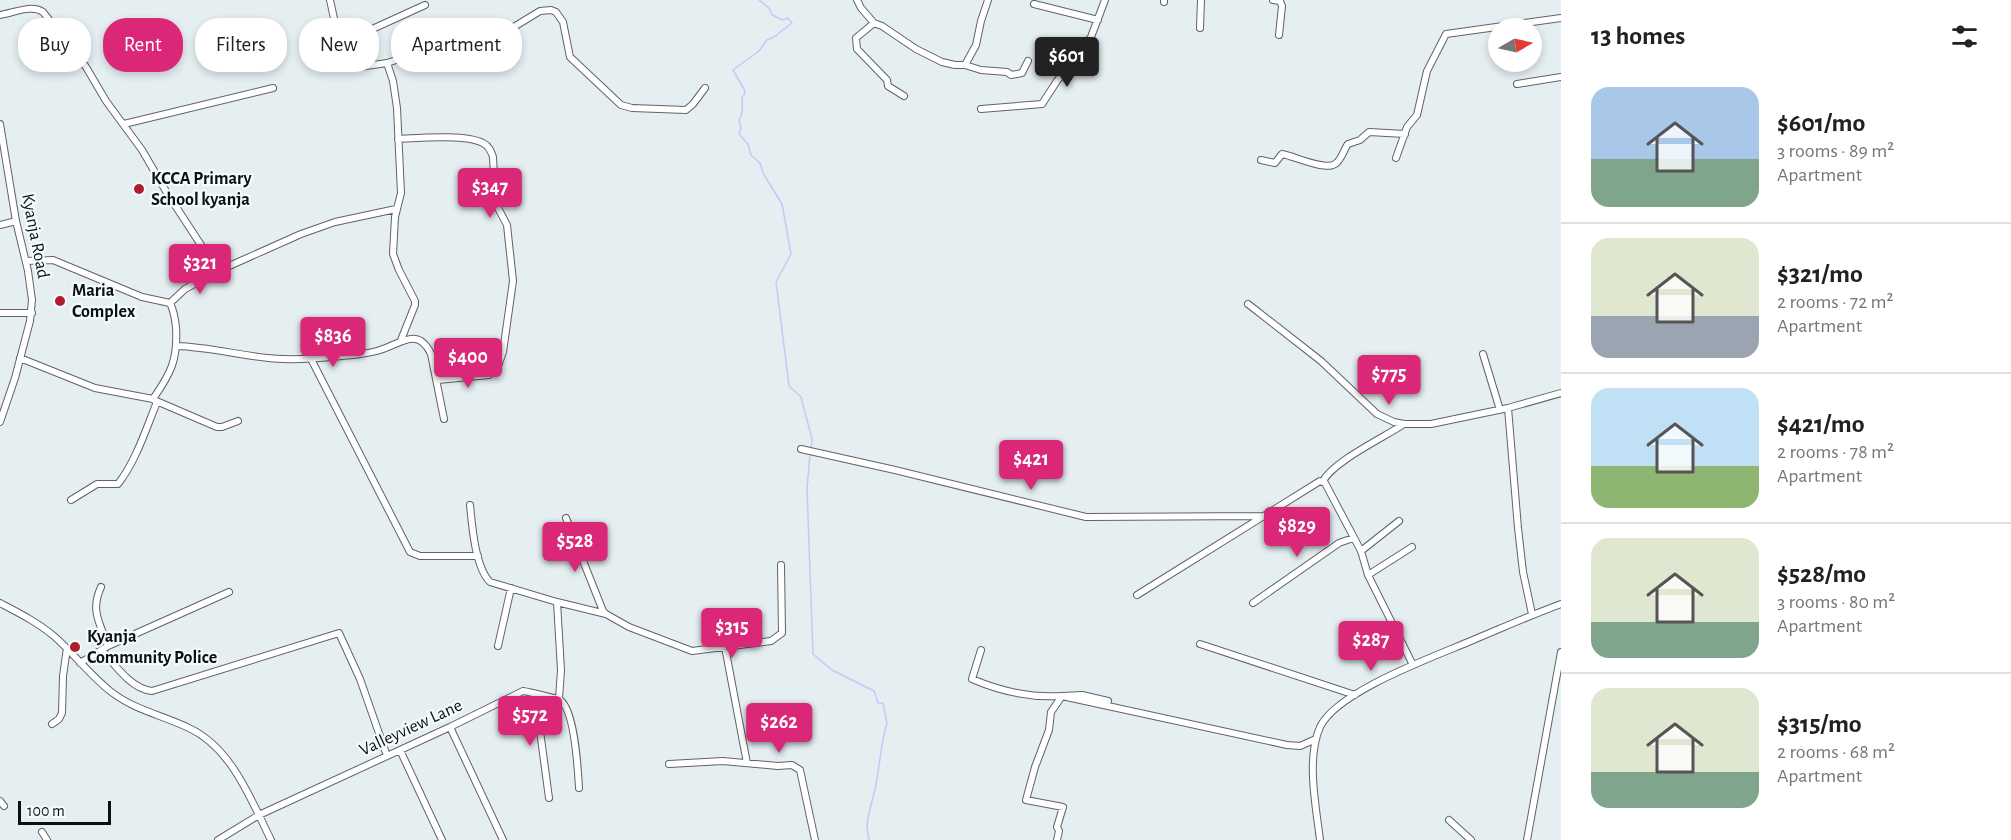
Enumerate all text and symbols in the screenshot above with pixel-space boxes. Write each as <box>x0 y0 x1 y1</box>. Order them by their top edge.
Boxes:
chip: Buy <box>18 18 91 72</box>
chip: Rent <box>103 18 183 72</box>
chip: Filters <box>195 18 287 72</box>
chip: New <box>299 18 379 72</box>
chip: Apartment <box>391 18 522 72</box>
north arrow <box>1488 18 1542 72</box>
map controls <box>1488 18 1542 72</box>
icon: filters <box>1948 20 1981 53</box>
text: 13 homes <box>1591 23 1685 49</box>
pin: $601 <box>1031 37 1103 88</box>
text: $601 <box>1049 46 1085 66</box>
text: $601/mo <box>1777 110 1865 136</box>
icon: home <box>1639 111 1711 183</box>
text: 3 rooms · 89 m² <box>1777 141 1894 161</box>
text: Apartment <box>1777 165 1862 185</box>
pin: $347 <box>454 168 526 219</box>
place label: KCCA Primary School kyanja <box>151 170 252 209</box>
text: $347 <box>472 177 508 197</box>
marker: KCCA Primary School kyanja <box>132 182 146 196</box>
street label: Kyanja Road <box>18 192 52 280</box>
pin: $321 <box>164 244 236 295</box>
text: $321 <box>183 253 217 273</box>
text: $321/mo <box>1777 261 1863 287</box>
icon: home <box>1639 262 1711 334</box>
place label: Maria Complex <box>72 282 136 321</box>
text: 2 rooms · 72 m² <box>1777 292 1894 312</box>
marker: Maria Complex <box>53 294 67 308</box>
text: Apartment <box>1777 316 1862 336</box>
pin: $836 <box>297 317 369 368</box>
text: $836 <box>314 326 352 346</box>
pin: $400 <box>432 338 504 389</box>
text: $400 <box>448 347 488 367</box>
pin: $775 <box>1353 355 1425 406</box>
text: $775 <box>1372 364 1406 384</box>
text: $421/mo <box>1777 411 1865 437</box>
icon: home <box>1639 412 1711 484</box>
pin: $421 <box>995 440 1067 491</box>
text: 2 rooms · 78 m² <box>1777 442 1894 462</box>
text: $421 <box>1013 449 1049 469</box>
text: Apartment <box>1777 466 1862 486</box>
pin: $829 <box>1261 507 1333 558</box>
text: $829 <box>1278 516 1316 536</box>
pin: $528 <box>539 522 611 573</box>
text: $528 <box>557 531 593 551</box>
text: $528/mo <box>1777 561 1866 587</box>
icon: home <box>1639 562 1711 634</box>
text: 3 rooms · 80 m² <box>1777 592 1895 612</box>
pin: $315 <box>696 608 768 659</box>
text: Apartment <box>1777 616 1862 636</box>
text: $315 <box>715 617 749 637</box>
pin: $287 <box>1335 621 1407 672</box>
place label: Kyanja Community Police <box>87 628 217 667</box>
text: $287 <box>1353 630 1389 650</box>
marker: Kyanja Community Police <box>68 640 82 654</box>
street label: Valleyview Lane <box>357 696 465 760</box>
pin: $572 <box>494 696 566 747</box>
pin: $262 <box>743 703 815 754</box>
text: $572 <box>512 705 548 725</box>
text: $315/mo <box>1777 711 1862 737</box>
text: $262 <box>760 712 798 732</box>
icon: home <box>1639 712 1711 784</box>
text: 2 rooms · 68 m² <box>1777 742 1895 762</box>
text: Apartment <box>1777 766 1862 786</box>
scale bar <box>18 798 111 826</box>
text: 100 m <box>27 803 65 819</box>

